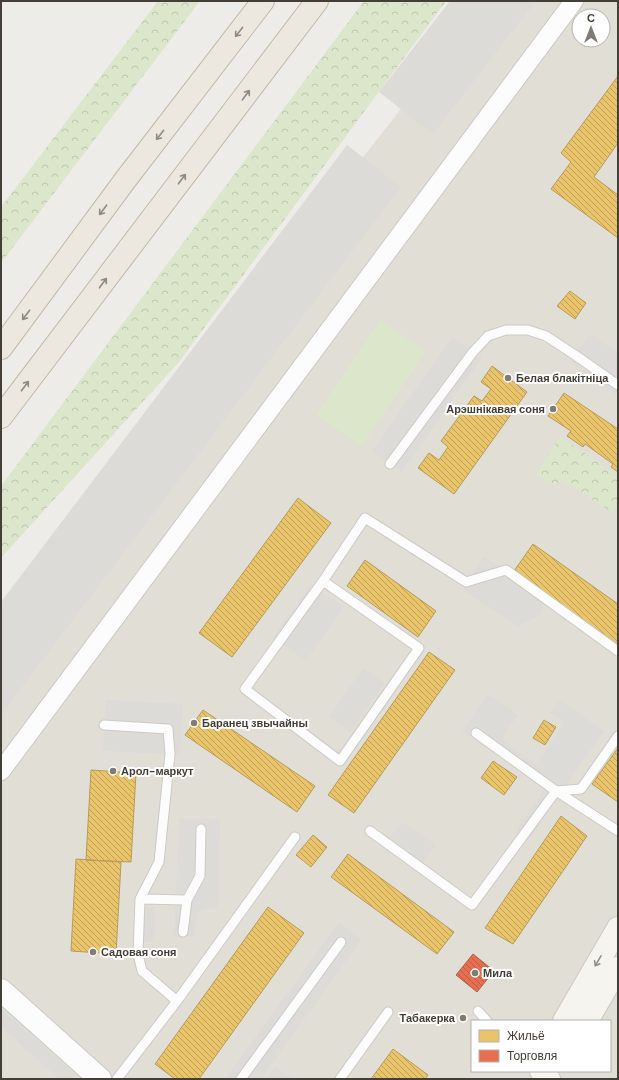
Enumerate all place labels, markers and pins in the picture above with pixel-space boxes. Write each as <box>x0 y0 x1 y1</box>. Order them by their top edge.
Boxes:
place label: Белая блакітніца <box>516 371 609 385</box>
marker: Белая блакітніца <box>503 373 513 383</box>
place label: Арэшнікавая соня <box>446 402 545 416</box>
marker: Арэшнікавая соня <box>548 404 558 414</box>
place label: Баранец звычайны <box>202 716 308 730</box>
marker: Баранец звычайны <box>189 718 199 728</box>
place label: Арол-маркут <box>121 764 194 778</box>
marker: Арол-маркут <box>108 766 118 776</box>
place label: Садовая соня <box>101 945 177 959</box>
marker: Садовая соня <box>88 947 98 957</box>
place label: Мила <box>483 966 513 980</box>
marker: Мила <box>470 968 480 978</box>
place label: Табакерка <box>400 1011 456 1025</box>
marker: Табакерка <box>458 1013 468 1023</box>

